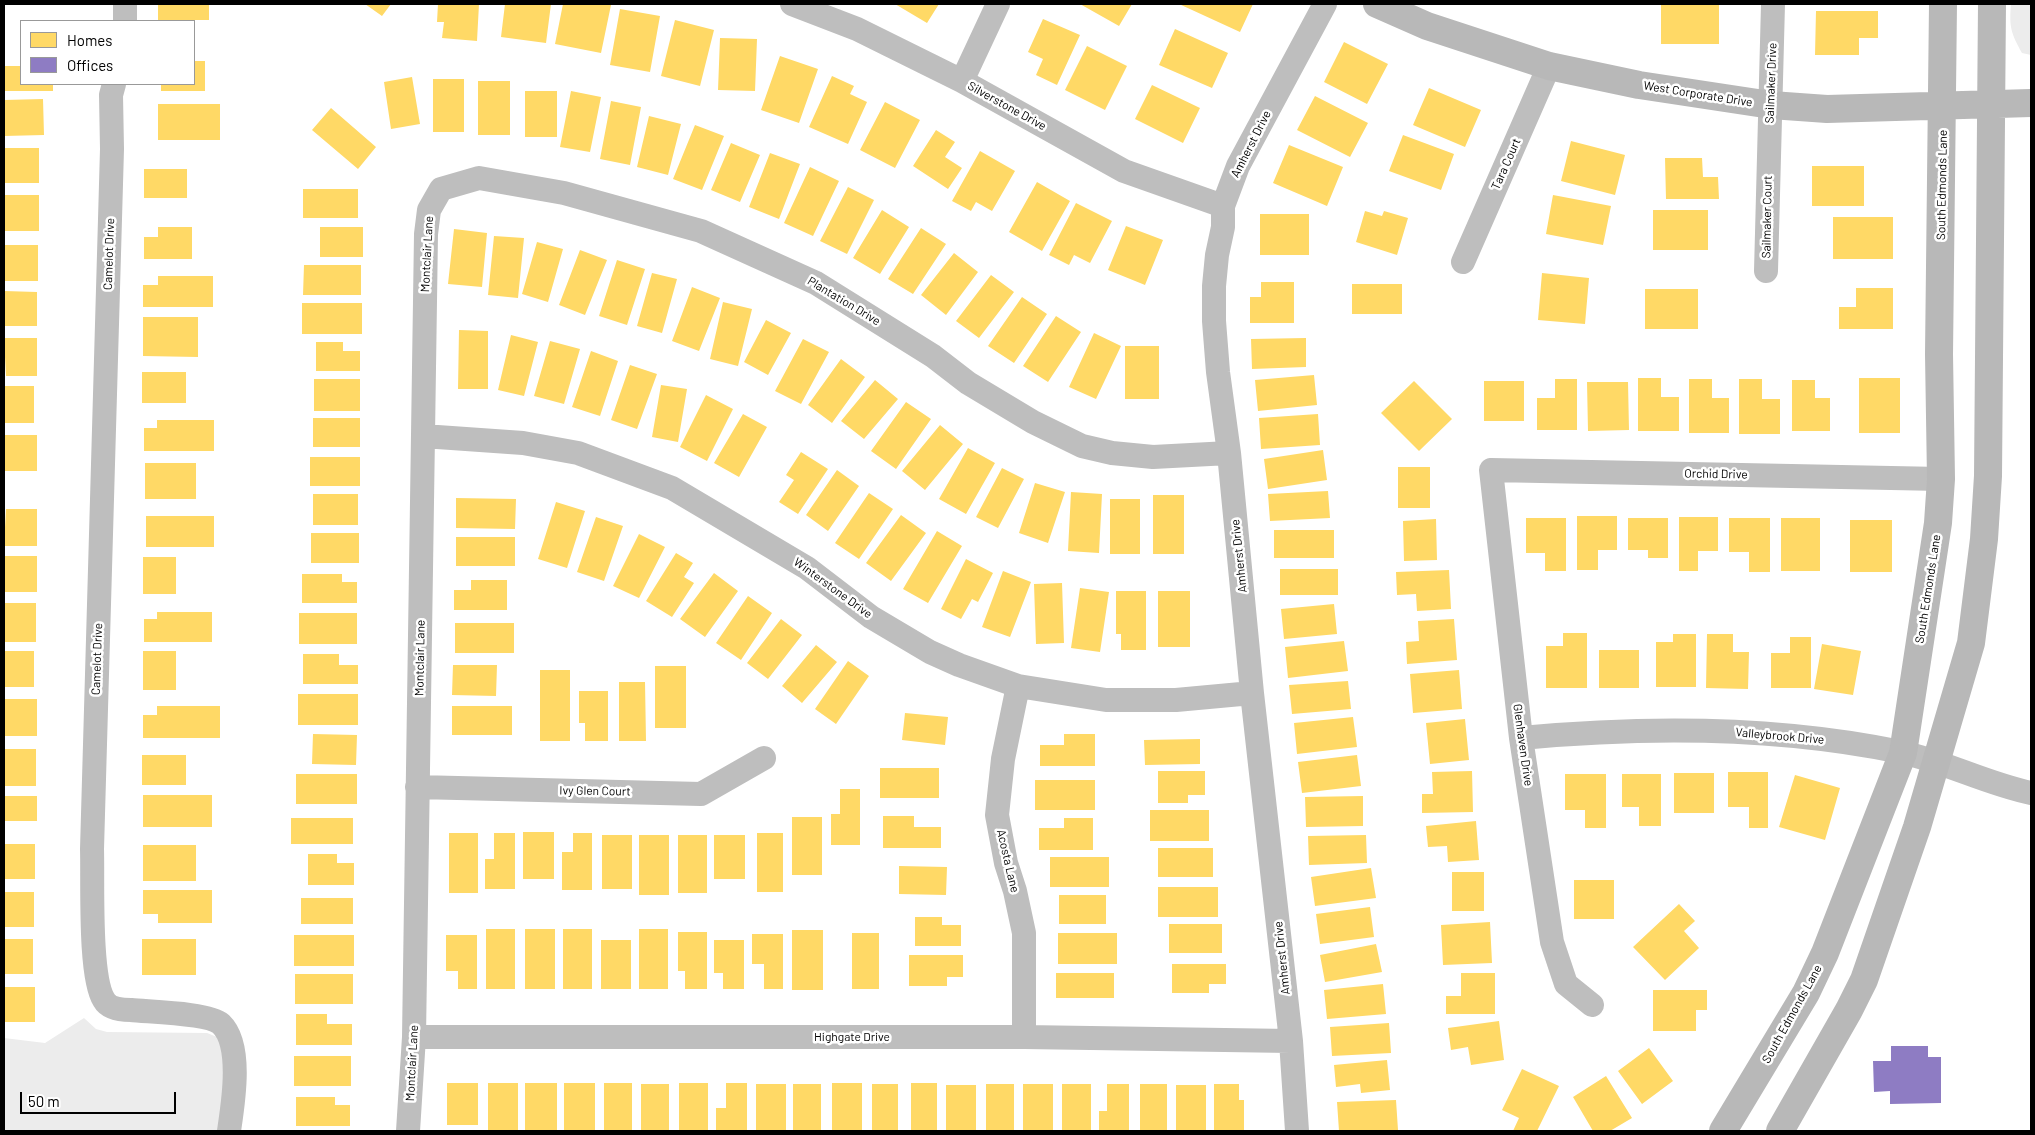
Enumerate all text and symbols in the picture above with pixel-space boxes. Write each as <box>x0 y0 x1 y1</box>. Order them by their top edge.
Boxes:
legend <box>20 20 195 85</box>
text: Homes <box>67 31 112 49</box>
street label: Sailmaker Drive <box>1762 42 1780 124</box>
text: Offices <box>67 56 113 74</box>
street label: West Corporate Drive <box>1642 78 1754 110</box>
street label: Silverstone Drive <box>965 79 1049 133</box>
street label: Amherst Drive <box>1228 108 1274 180</box>
street label: South Edmonds Lane <box>1934 130 1950 240</box>
street label: Tara Court <box>1488 136 1524 192</box>
street label: Sailmaker Court <box>1759 175 1775 259</box>
street label: Montclair Lane <box>418 215 436 293</box>
street label: Camelot Drive <box>101 218 117 290</box>
street label: Plantation Drive <box>805 274 883 328</box>
street label: Orchid Drive <box>1684 466 1748 482</box>
street label: Amherst Drive <box>1228 519 1250 593</box>
street label: South Edmonds Lane <box>1912 533 1944 645</box>
street label: Winterstone Drive <box>791 555 875 621</box>
street label: Montclair Lane <box>412 620 428 696</box>
street label: Camelot Drive <box>89 623 105 695</box>
street label: Glenhaven Drive <box>1510 703 1536 787</box>
street label: Valleybrook Drive <box>1735 725 1825 747</box>
street label: Ivy Glen Court <box>559 783 631 799</box>
street label: Acosta Lane <box>994 828 1022 894</box>
street label: Amherst Drive <box>1271 921 1293 995</box>
street label: South Edmonds Lane <box>1759 962 1825 1066</box>
street label: Montclair Lane <box>403 1024 421 1102</box>
street label: Highgate Drive <box>814 1030 890 1044</box>
scale bar <box>22 1082 179 1114</box>
text: 50 m <box>28 1092 60 1110</box>

